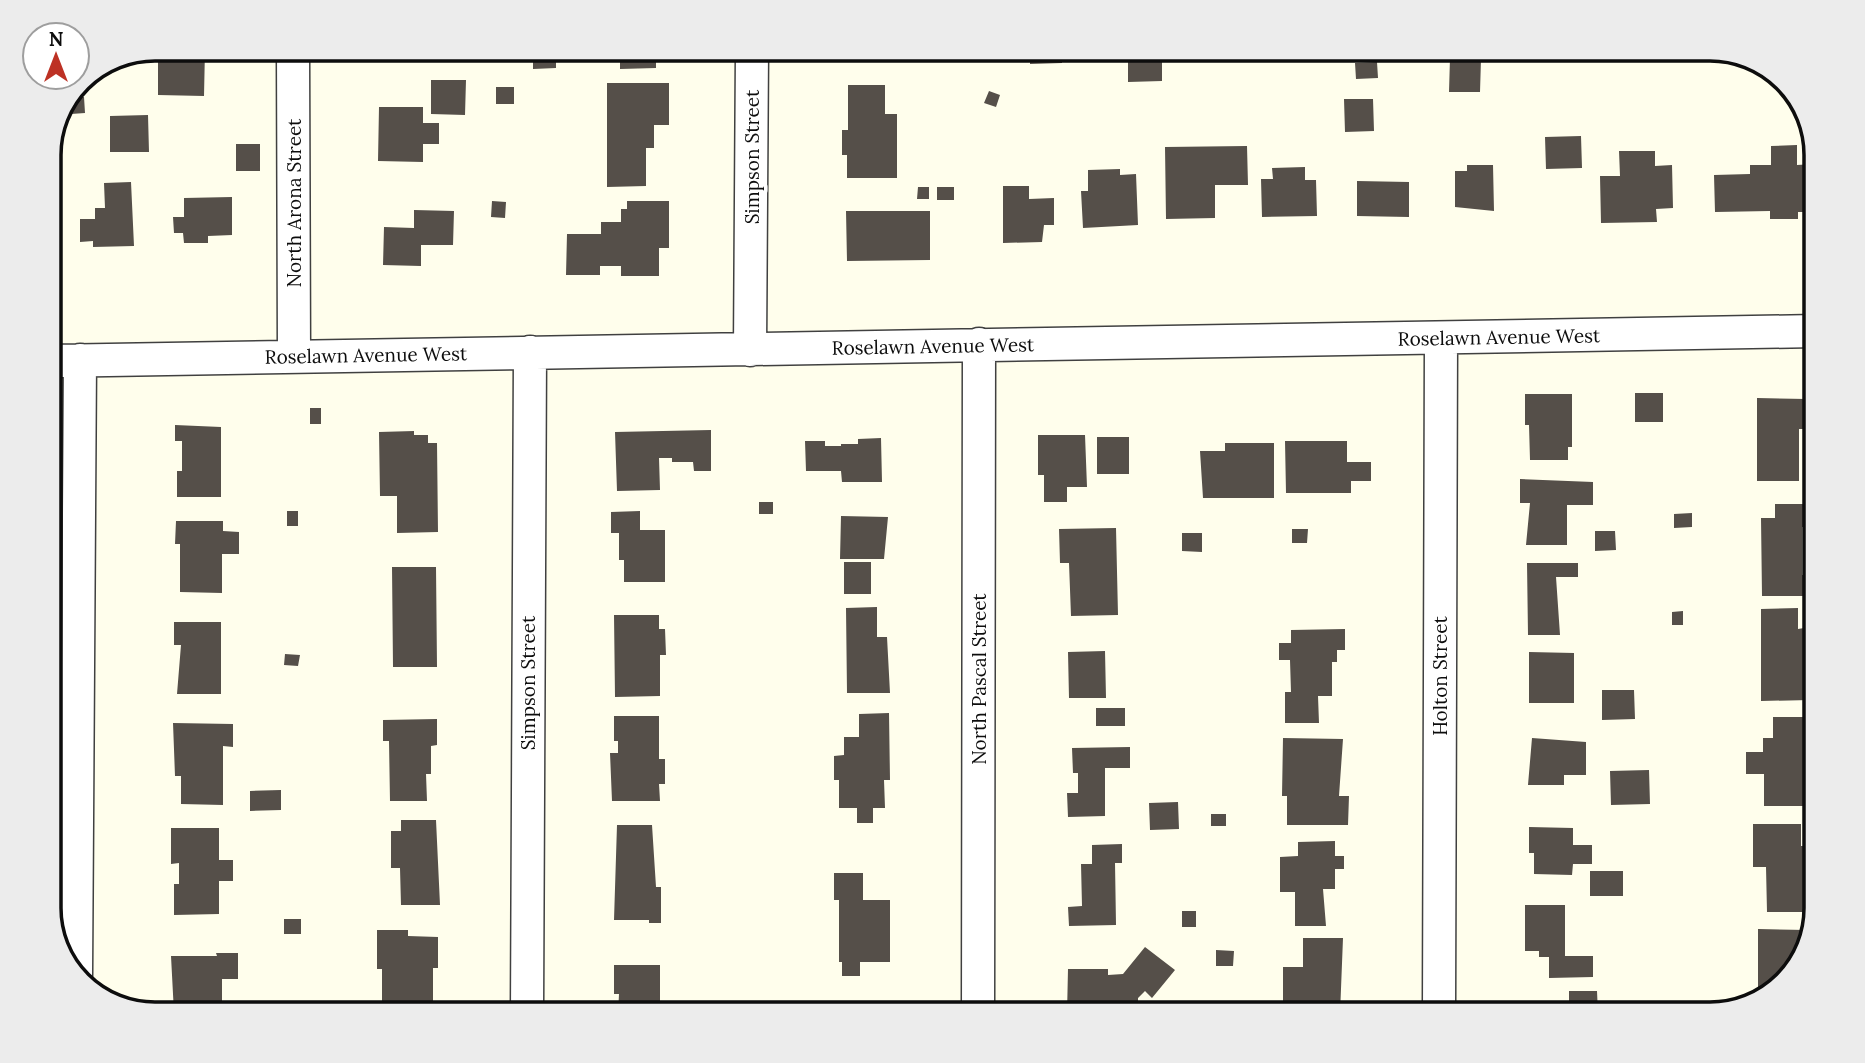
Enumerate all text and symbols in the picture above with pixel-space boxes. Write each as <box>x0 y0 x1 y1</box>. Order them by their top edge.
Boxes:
north arrow <box>21 21 91 91</box>
text: N <box>49 27 64 51</box>
street label: Simpson Street <box>740 89 764 224</box>
street label: North Arona Street <box>282 118 306 287</box>
street label: Roselawn Avenue West <box>1398 323 1601 351</box>
street label: Roselawn Avenue West <box>832 332 1035 360</box>
street label: Roselawn Avenue West <box>265 341 468 369</box>
street label: North Pascal Street <box>967 593 991 765</box>
street label: Simpson Street <box>516 615 540 750</box>
street label: Holton Street <box>1428 616 1452 736</box>

